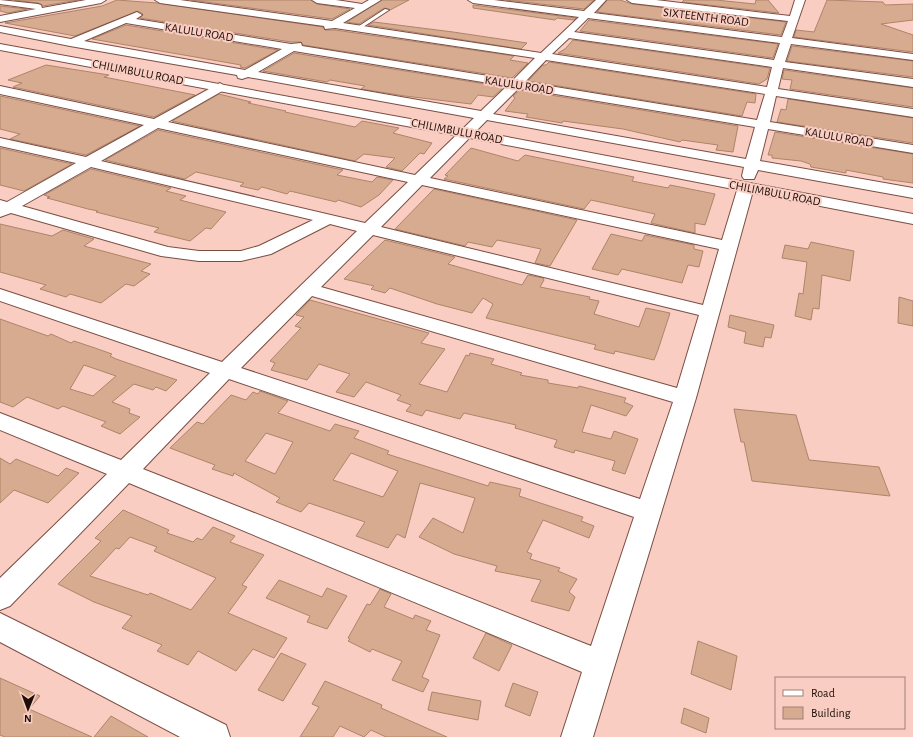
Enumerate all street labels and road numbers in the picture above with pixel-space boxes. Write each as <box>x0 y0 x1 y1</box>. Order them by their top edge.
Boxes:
street label: SIXTEENTH ROAD <box>663 6 750 28</box>
street label: KALULU ROAD <box>164 21 234 43</box>
street label: CHILIMBULU ROAD <box>91 57 185 87</box>
street label: KALULU ROAD <box>484 74 554 96</box>
street label: CHILIMBULU ROAD <box>410 116 504 146</box>
street label: KALULU ROAD <box>804 125 874 149</box>
street label: CHILIMBULU ROAD <box>728 178 822 208</box>

